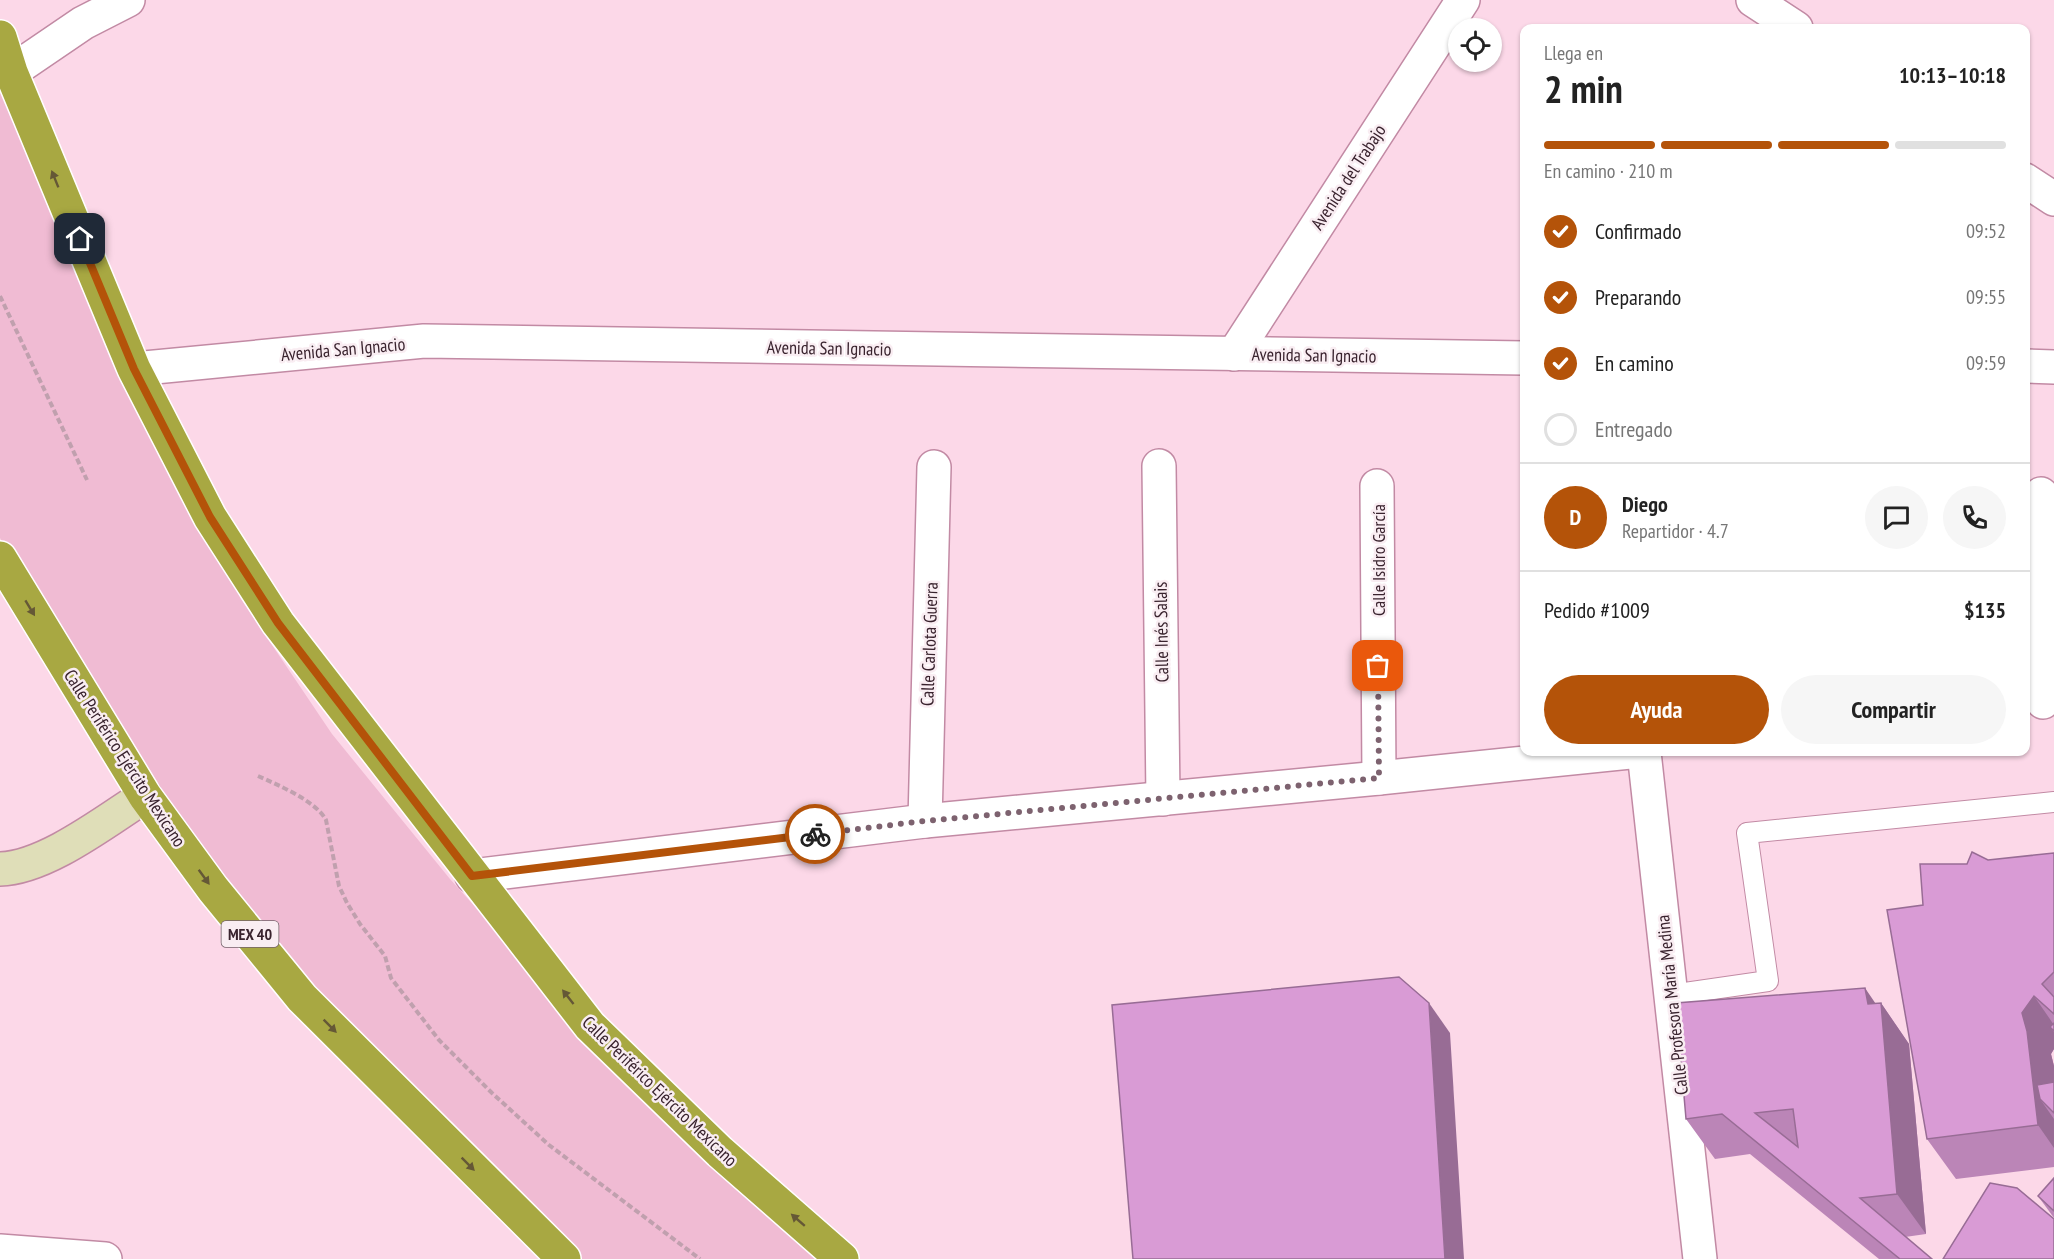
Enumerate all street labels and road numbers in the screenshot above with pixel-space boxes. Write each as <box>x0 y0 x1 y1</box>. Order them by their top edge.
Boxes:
street label: Avenida del Trabajo <box>1305 120 1391 234</box>
street label: Avenida San Ignacio <box>280 332 406 366</box>
street label: Avenida San Ignacio <box>766 335 892 361</box>
street label: Avenida San Ignacio <box>1251 342 1377 368</box>
street label: Calle Isidro García <box>1367 504 1390 616</box>
street label: Calle Carlota Guerra <box>915 582 943 706</box>
street label: Calle Inés Salais <box>1149 582 1173 682</box>
street label: Calle Periférico Ejército Mexicano <box>59 665 191 851</box>
street label: Calle Profesora María Medina <box>1651 914 1693 1096</box>
road number: MEX 40 <box>222 921 278 947</box>
street label: Calle Periférico Ejército Mexicano <box>578 1011 743 1171</box>

